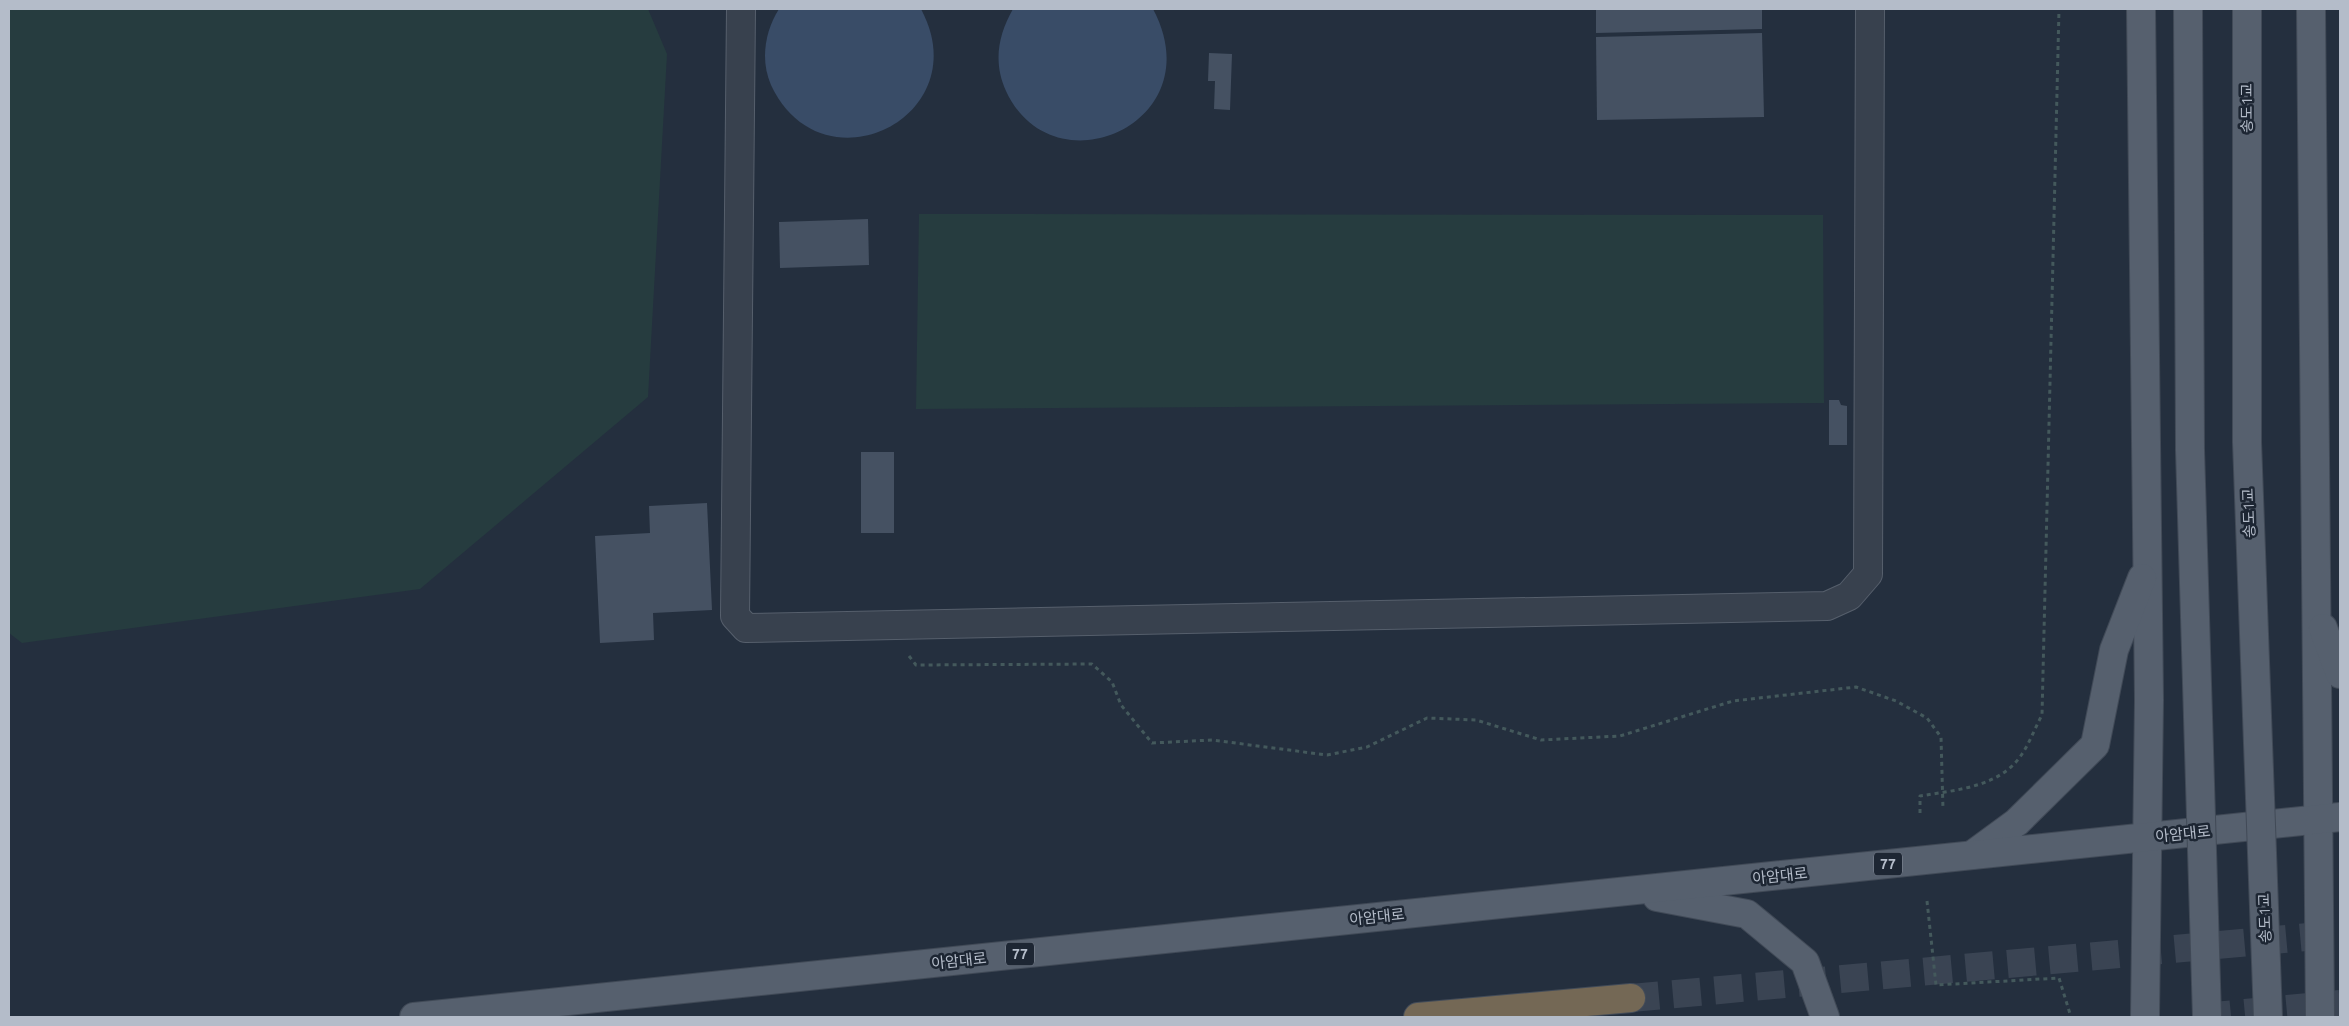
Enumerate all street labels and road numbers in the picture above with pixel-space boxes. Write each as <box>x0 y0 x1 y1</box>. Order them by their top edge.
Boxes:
street label: 송도1교 <box>2238 83 2255 133</box>
street label: 송도1교 <box>2239 488 2258 538</box>
street label: 아암대로 <box>2155 822 2211 845</box>
road number: 77 <box>1874 852 1902 876</box>
street label: 아암대로 <box>1752 864 1808 887</box>
street label: 송도1교 <box>2255 893 2274 943</box>
street label: 아암대로 <box>1349 905 1405 928</box>
road number: 77 <box>1006 942 1034 966</box>
street label: 아암대로 <box>931 949 987 972</box>

